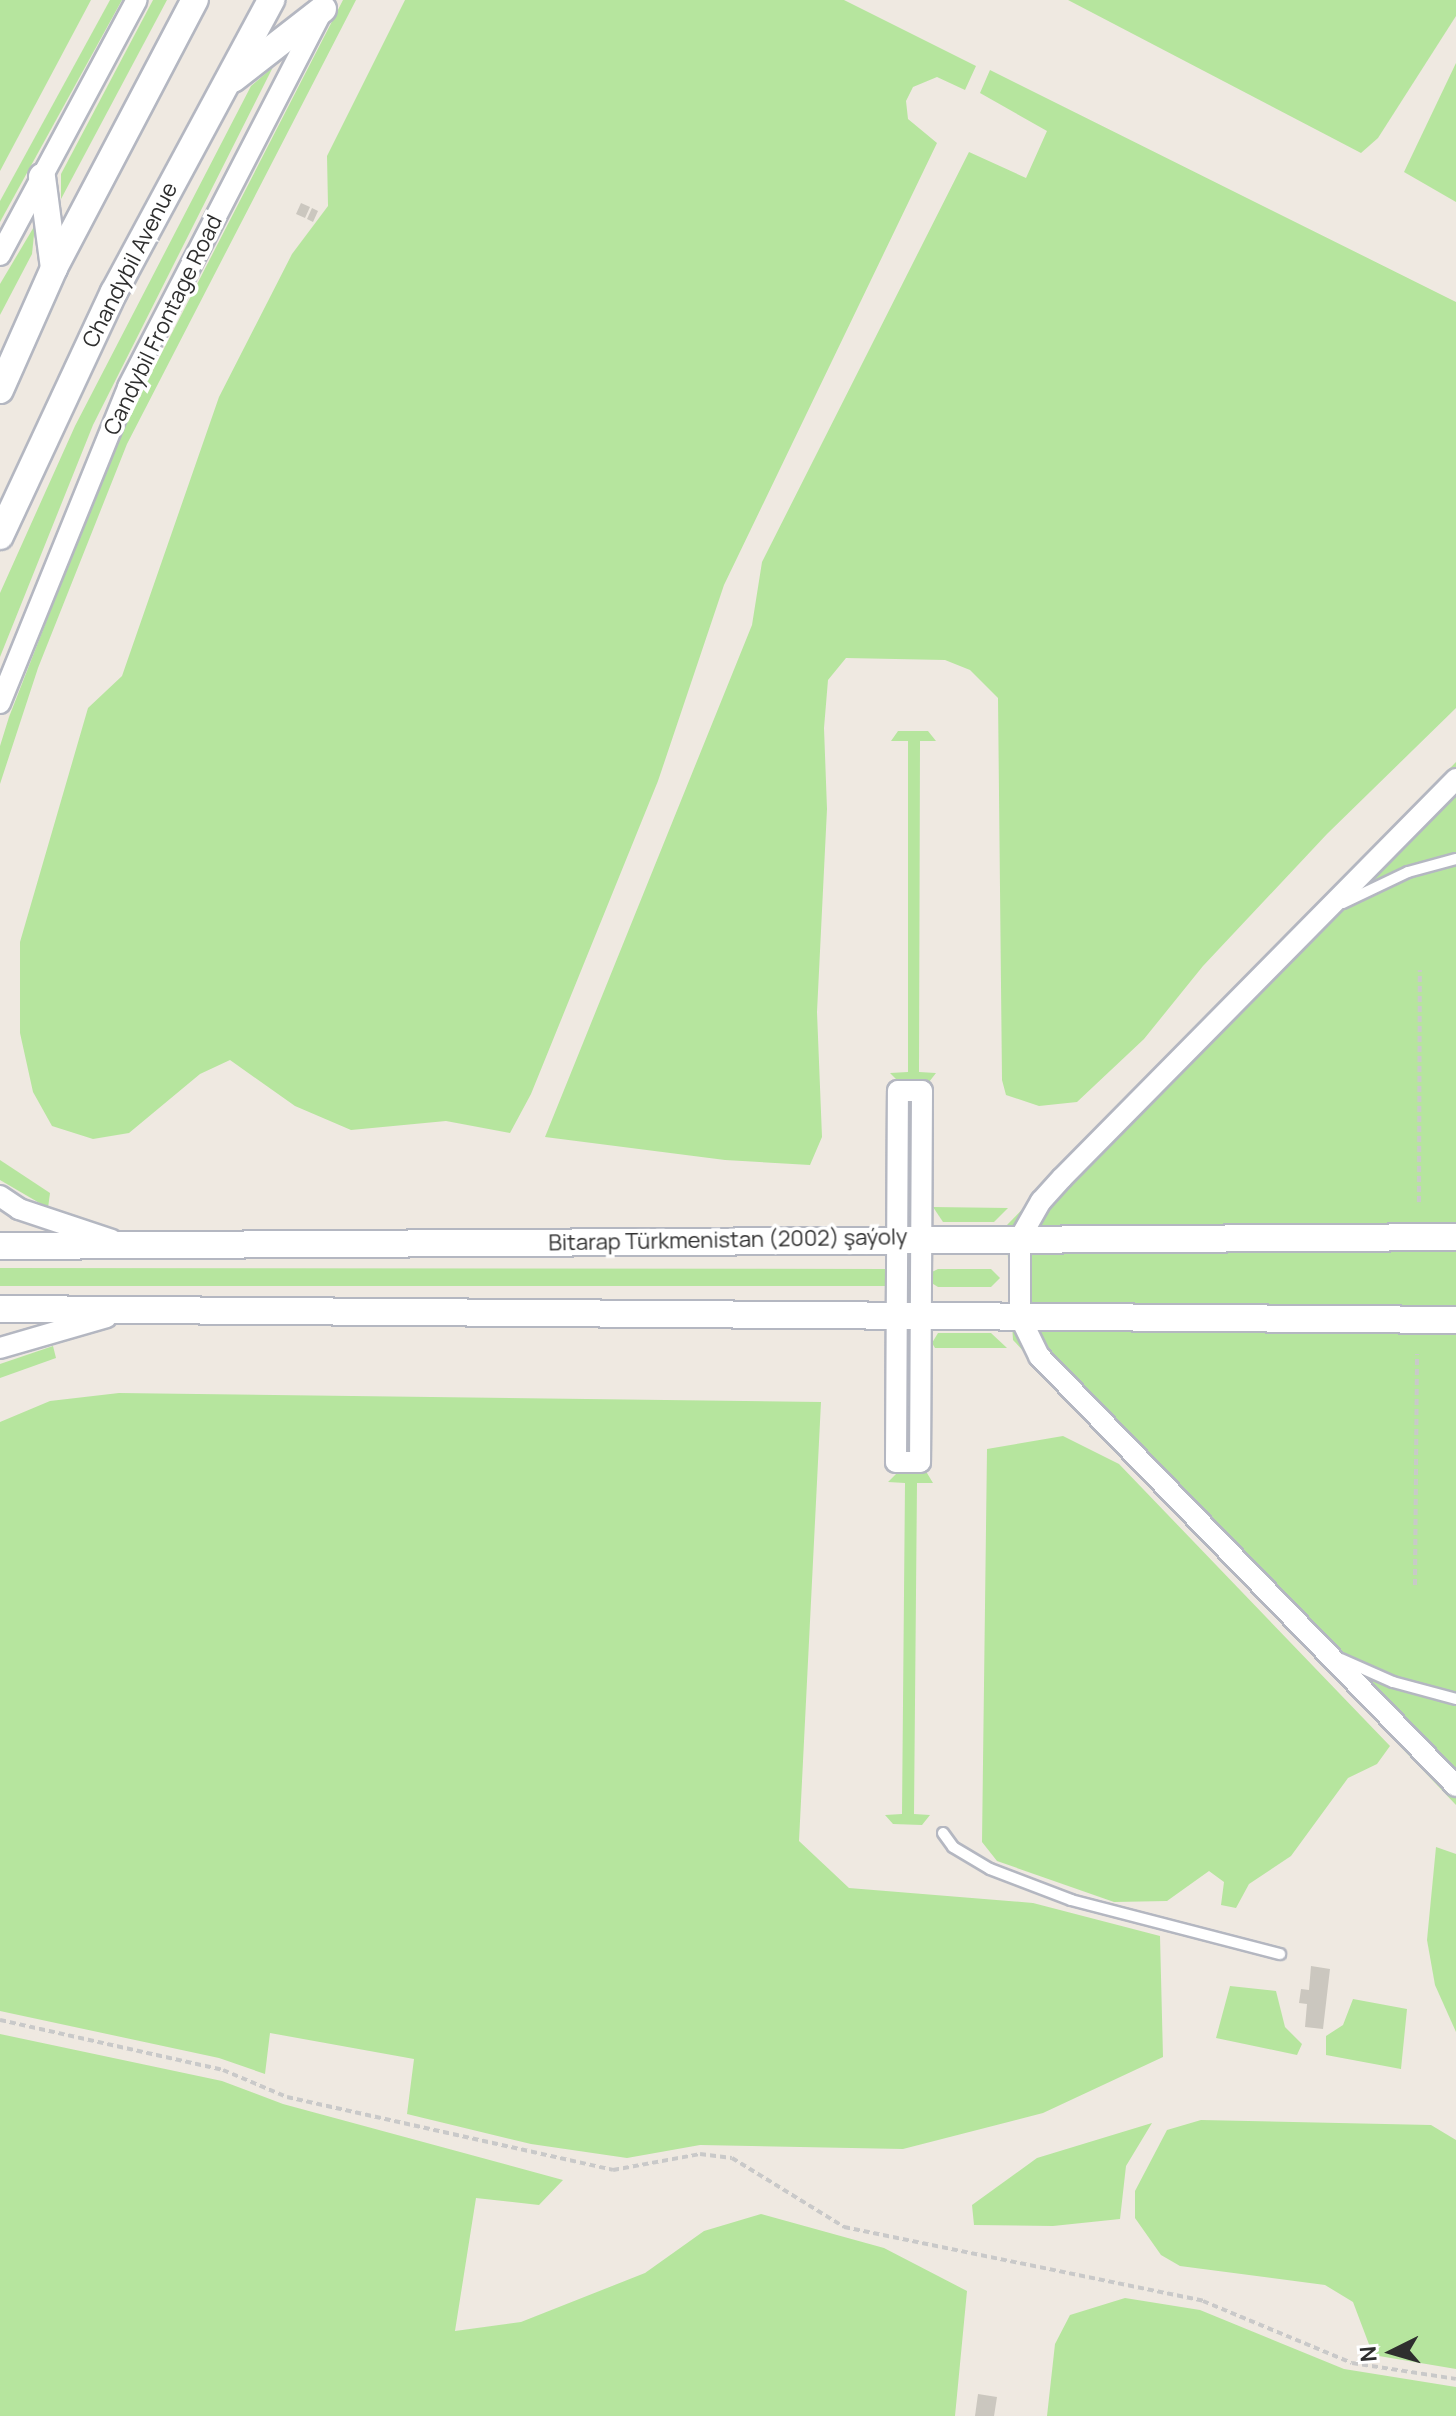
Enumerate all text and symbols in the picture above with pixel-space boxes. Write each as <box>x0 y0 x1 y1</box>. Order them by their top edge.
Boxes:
street label: Chandybil Avenue <box>77 178 183 352</box>
street label: Candybil Frontage Road <box>98 211 228 439</box>
street label: Bitarap Türkmenistan (2002) şaýoly <box>548 1224 908 1256</box>
north arrow <box>1352 2312 1432 2392</box>
text: N <box>1352 2345 1384 2363</box>

